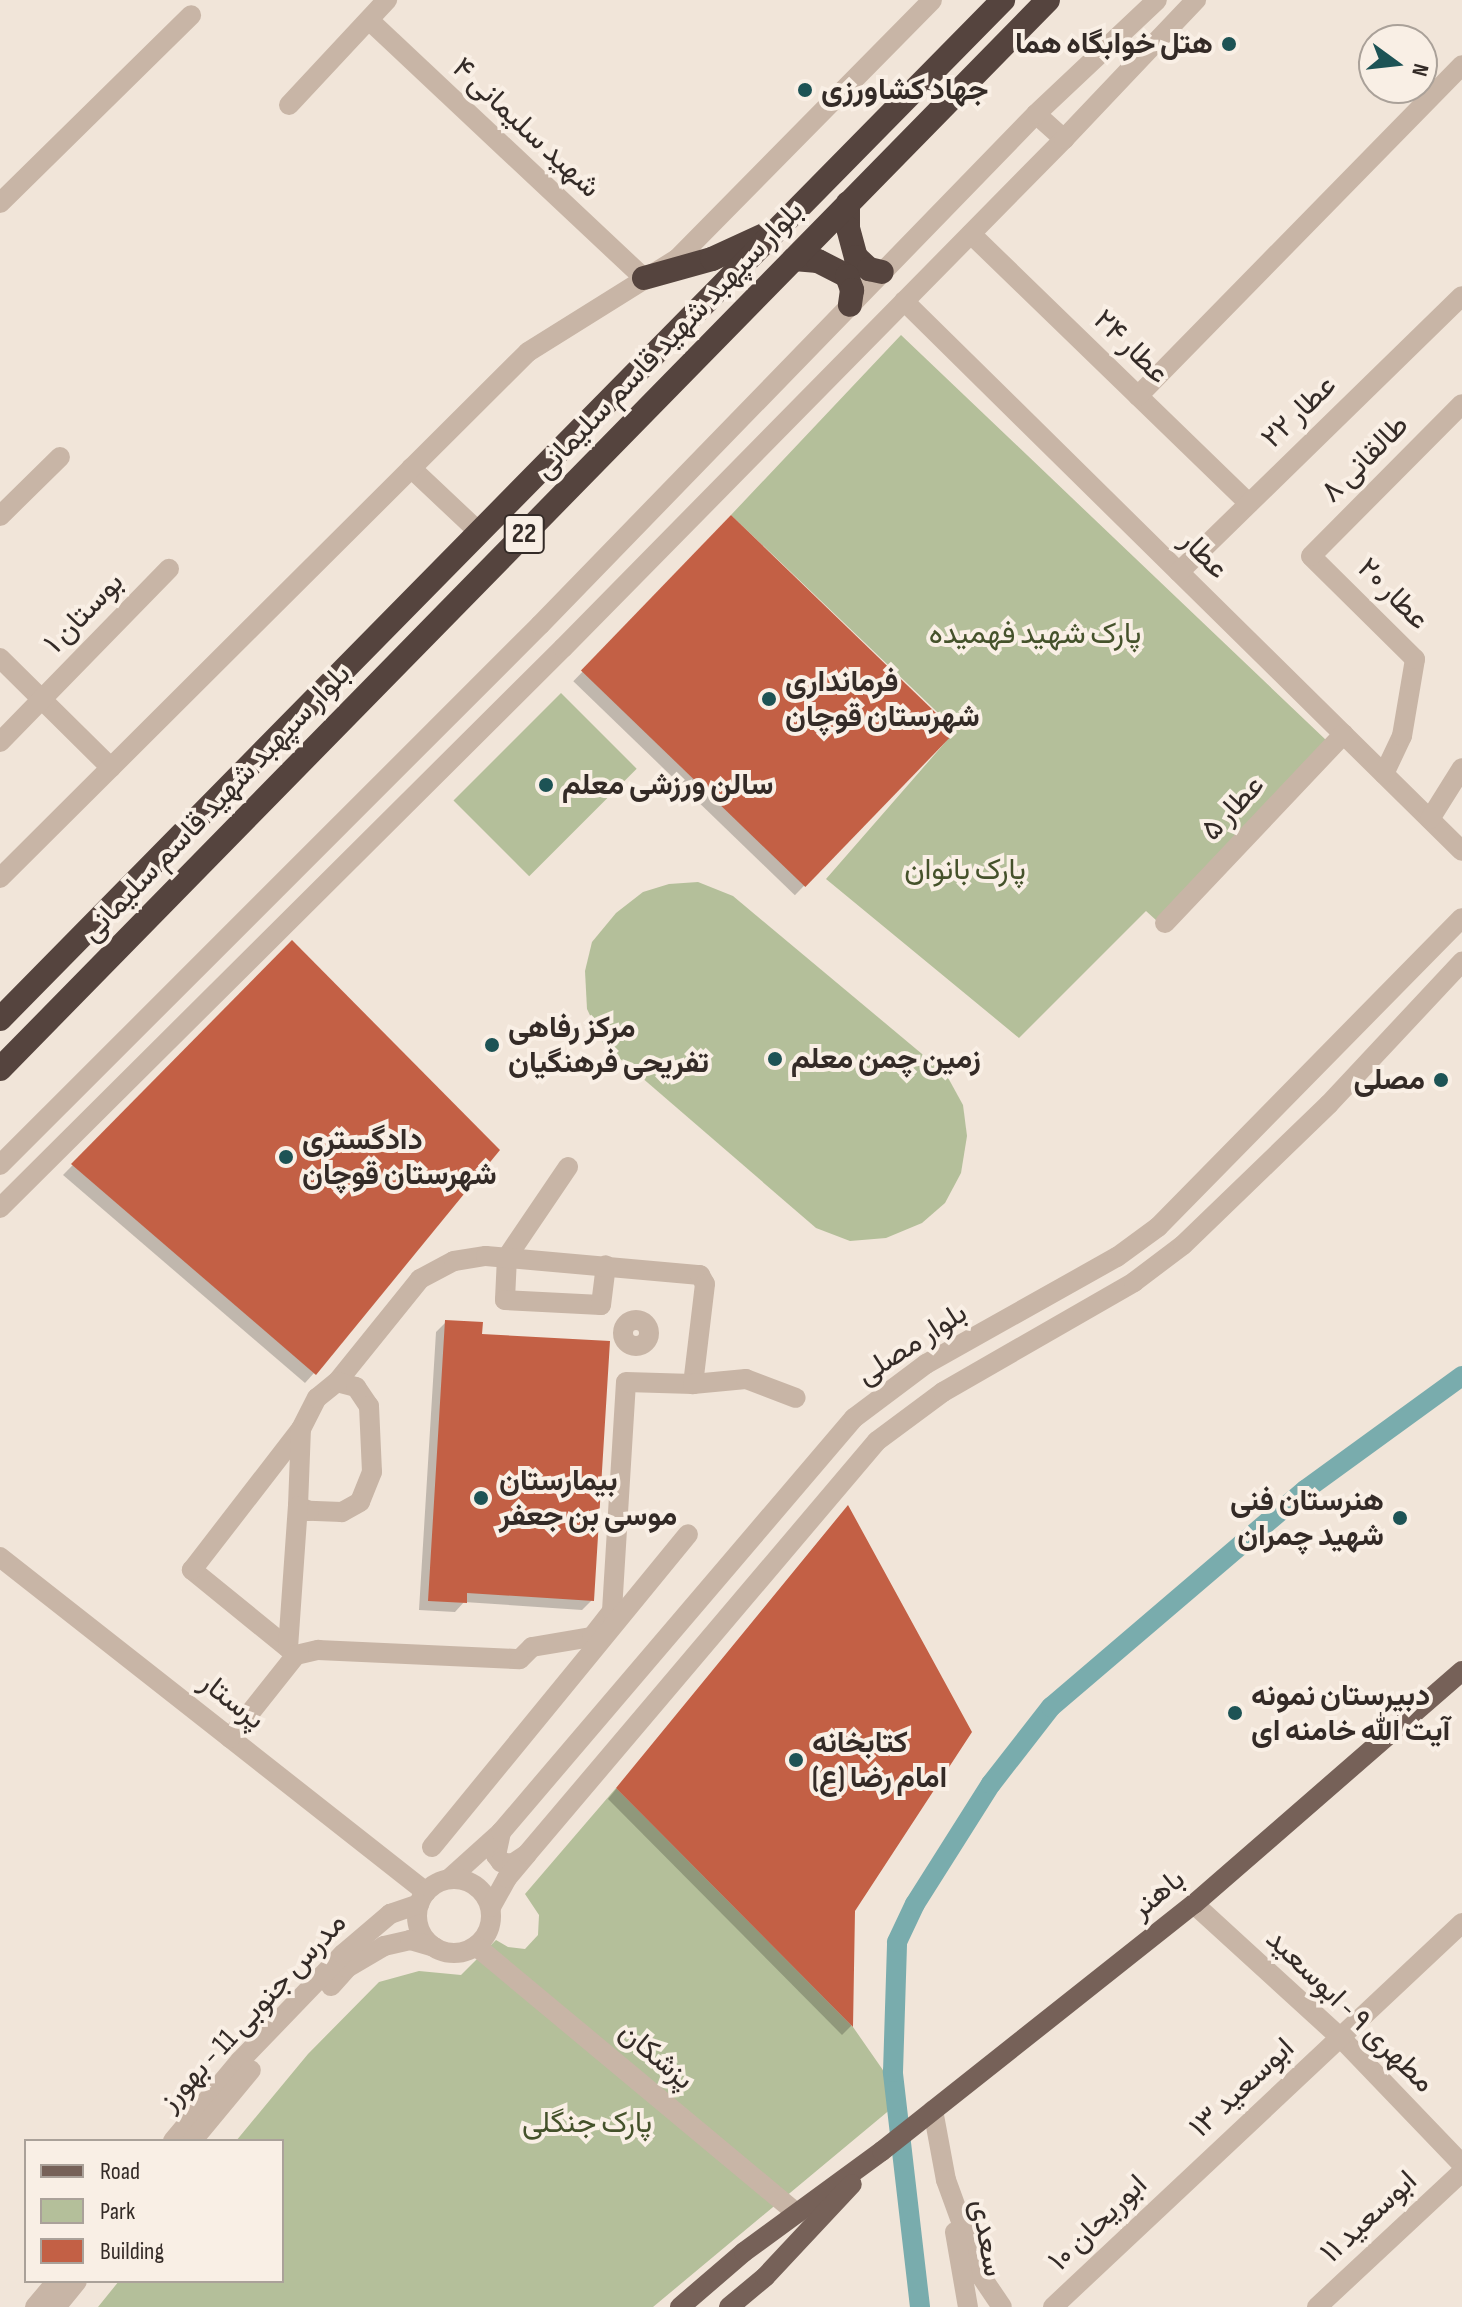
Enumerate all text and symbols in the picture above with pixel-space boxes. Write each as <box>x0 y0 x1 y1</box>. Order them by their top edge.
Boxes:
north arrow <box>1358 24 1438 104</box>
place label: هتل خوابگاه هما <box>1015 26 1213 62</box>
marker: هتل خوابگاه هما <box>1220 35 1238 53</box>
street label: شهید سلیمانی ۴ <box>445 50 607 206</box>
text: N <box>1405 61 1434 79</box>
place label: جهاد کشاورزی <box>821 72 988 108</box>
marker: جهاد کشاورزی <box>796 81 814 99</box>
street label: بلوار سپهبد شهید قاسم سلیمانی <box>527 194 811 486</box>
street label: عطار ۲۴ <box>1086 302 1176 392</box>
street label: عطار ۲۲ <box>1254 368 1344 456</box>
street label: طالقانی ۸ <box>1314 408 1416 510</box>
road number: 22 <box>502 510 546 558</box>
street label: عطار <box>1172 523 1236 587</box>
street label: عطار ۲۰ <box>1349 550 1437 638</box>
street label: بوستان ۱ <box>37 565 131 661</box>
park label: پارک شهید فهمیده <box>929 616 1141 652</box>
street label: بلوار سپهبد شهید قاسم سلیمانی <box>74 657 358 949</box>
place label: فرمانداری شهرستان قوچان <box>785 664 980 734</box>
marker: فرمانداری شهرستان قوچان <box>760 690 778 708</box>
place label: سالن ورزشی معلم <box>562 767 773 803</box>
street label: عطار ۵ <box>1194 768 1272 848</box>
marker: سالن ورزشی معلم <box>537 776 555 794</box>
park label: پارک بانوان <box>904 852 1026 888</box>
place label: مرکز رفاهی تفریحی فرهنگیان <box>508 1010 709 1080</box>
marker: مرکز رفاهی تفریحی فرهنگیان <box>483 1036 501 1054</box>
place label: زمین چمن معلم <box>791 1041 981 1077</box>
marker: زمین چمن معلم <box>766 1050 784 1068</box>
place label: مصلی <box>1354 1062 1425 1098</box>
marker: مصلی <box>1432 1071 1450 1089</box>
place label: دادگستری شهرستان قوچان <box>302 1122 497 1192</box>
marker: دادگستری شهرستان قوچان <box>277 1148 295 1166</box>
street label: بلوار مصلی <box>850 1295 974 1393</box>
place label: بیمارستان موسی بن جعفر <box>499 1463 677 1534</box>
place label: هنرستان فنی شهید چمران <box>1230 1483 1384 1554</box>
marker: بیمارستان موسی بن جعفر <box>470 1487 492 1509</box>
marker: هنرستان فنی شهید چمران <box>1391 1509 1409 1527</box>
street label: پرستار <box>192 1664 272 1738</box>
place label: دبیرستان نمونه آیت الله خامنه ای <box>1251 1678 1450 1748</box>
marker: دبیرستان نمونه آیت الله خامنه ای <box>1226 1704 1244 1722</box>
place label: کتابخانه امام رضا (ع) <box>812 1725 947 1796</box>
marker: کتابخانه امام رضا (ع) <box>787 1751 805 1769</box>
street label: باهنر <box>1124 1861 1192 1927</box>
street label: مدرس جنوبی 11 - بهورز <box>152 1905 354 2119</box>
street label: مطهری ۹ - ابوسعید <box>1258 1921 1442 2101</box>
street label: پزشکان <box>611 2014 701 2098</box>
street label: ابوسعید ۱۳ <box>1182 2031 1302 2145</box>
park label: پارک جنگلی <box>522 2105 652 2141</box>
legend <box>24 2139 284 2283</box>
text: Road <box>100 2157 140 2186</box>
street label: ابوسعید ۱۱ <box>1313 2163 1425 2271</box>
street label: ابوریحان ۱۰ <box>1041 2167 1155 2279</box>
street label: سعدی <box>963 2196 1011 2280</box>
text: Park <box>100 2197 135 2226</box>
text: Building <box>100 2237 164 2266</box>

